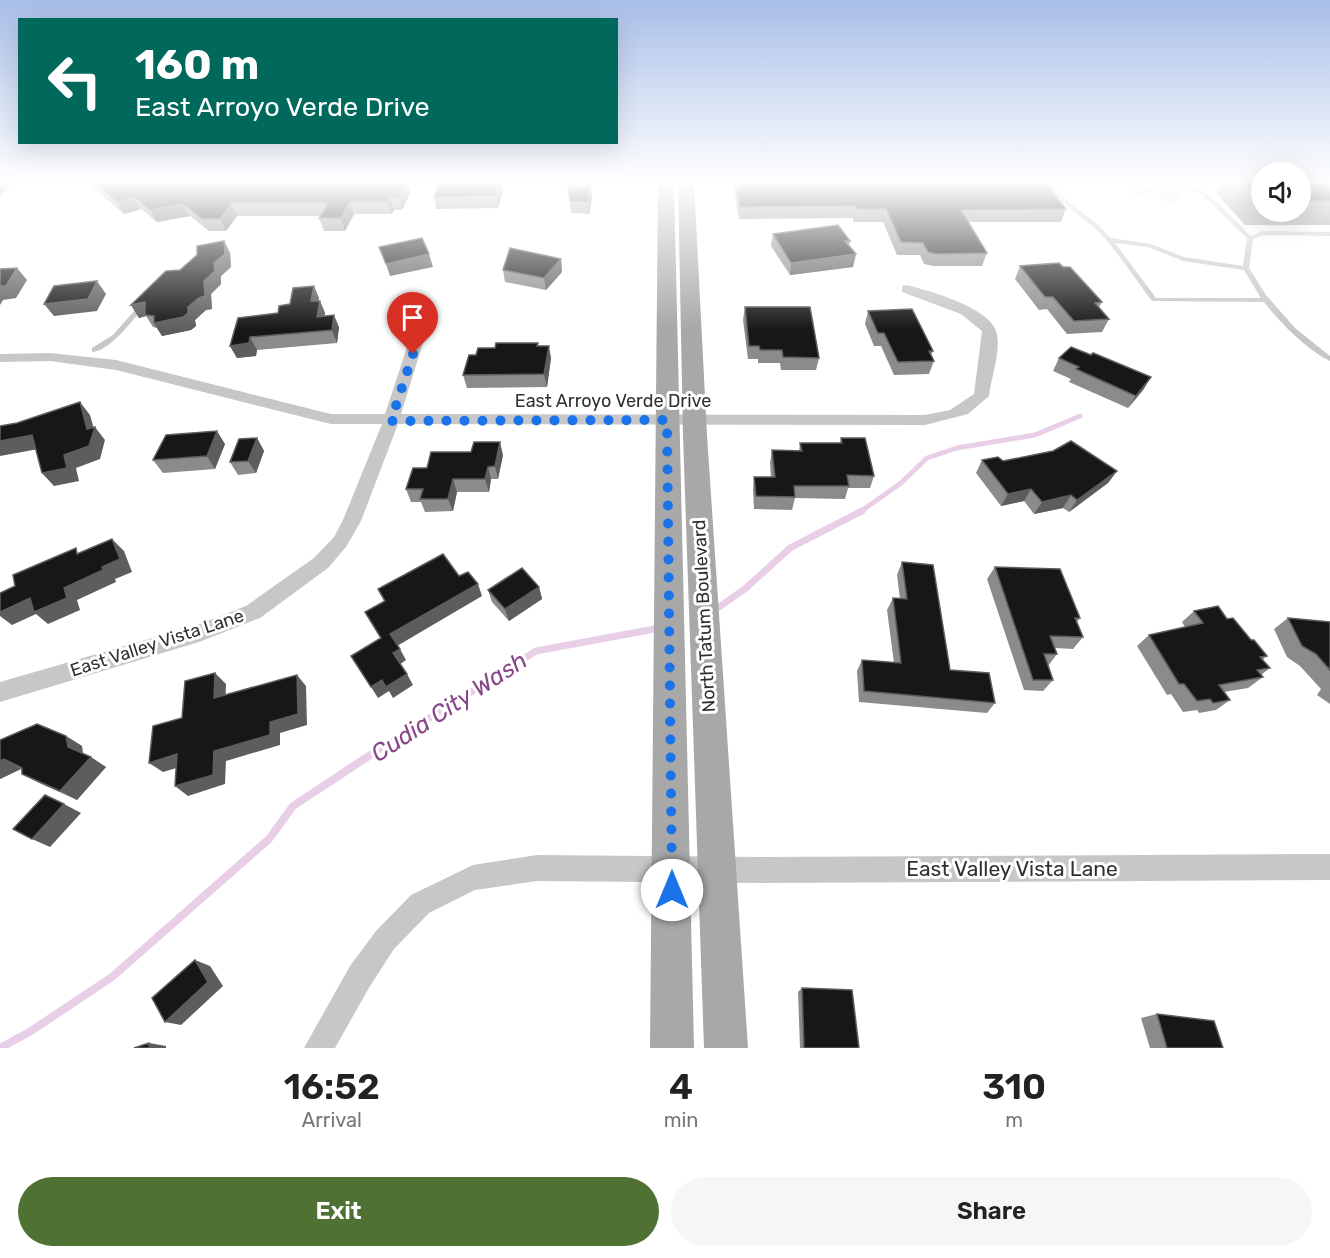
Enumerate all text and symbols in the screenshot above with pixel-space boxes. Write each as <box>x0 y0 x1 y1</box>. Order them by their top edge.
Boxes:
text: 160 m <box>135 40 259 90</box>
icon: left <box>36 42 114 120</box>
text: East Arroyo Verde Drive <box>135 91 430 123</box>
map controls <box>1251 162 1311 222</box>
button: sound <box>1251 162 1311 222</box>
pin <box>387 292 438 354</box>
icon: arrive <box>396 301 429 334</box>
street label: East Arroyo Verde Drive <box>515 390 711 412</box>
street label: North Tatum Boulevard <box>688 519 720 713</box>
street label: East Valley Vista Lane <box>67 605 247 681</box>
water label: Cudia City Wash <box>366 646 532 768</box>
street label: East Valley Vista Lane <box>906 856 1118 881</box>
position arrow <box>640 858 704 922</box>
text: 16:52 <box>284 1065 380 1108</box>
text: 4 <box>669 1065 693 1108</box>
text: 310 <box>982 1065 1046 1108</box>
text: Arrival <box>302 1108 362 1132</box>
text: min <box>664 1108 698 1132</box>
text: m <box>1005 1108 1023 1132</box>
button: Exit <box>18 1177 659 1246</box>
button: Share <box>671 1177 1312 1246</box>

